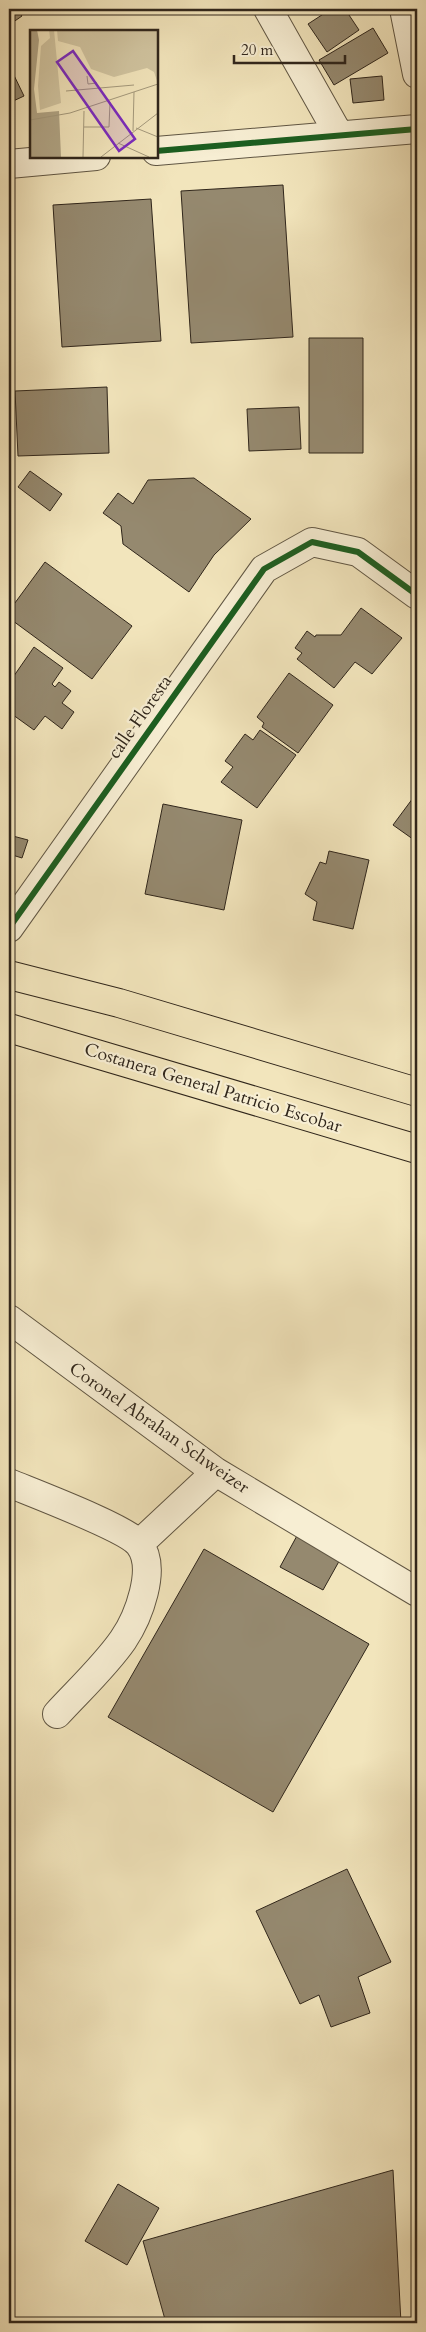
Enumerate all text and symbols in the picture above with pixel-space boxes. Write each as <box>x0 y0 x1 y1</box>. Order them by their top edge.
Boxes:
inset map <box>30 30 158 158</box>
scale bar <box>234 32 345 64</box>
text: 20 m <box>241 40 273 60</box>
street label: calle Floresta <box>102 670 178 764</box>
street label: Costanera General Patricio Escobar <box>81 1037 345 1139</box>
street label: Coronel Abrahan Schweizer <box>64 1356 254 1500</box>

